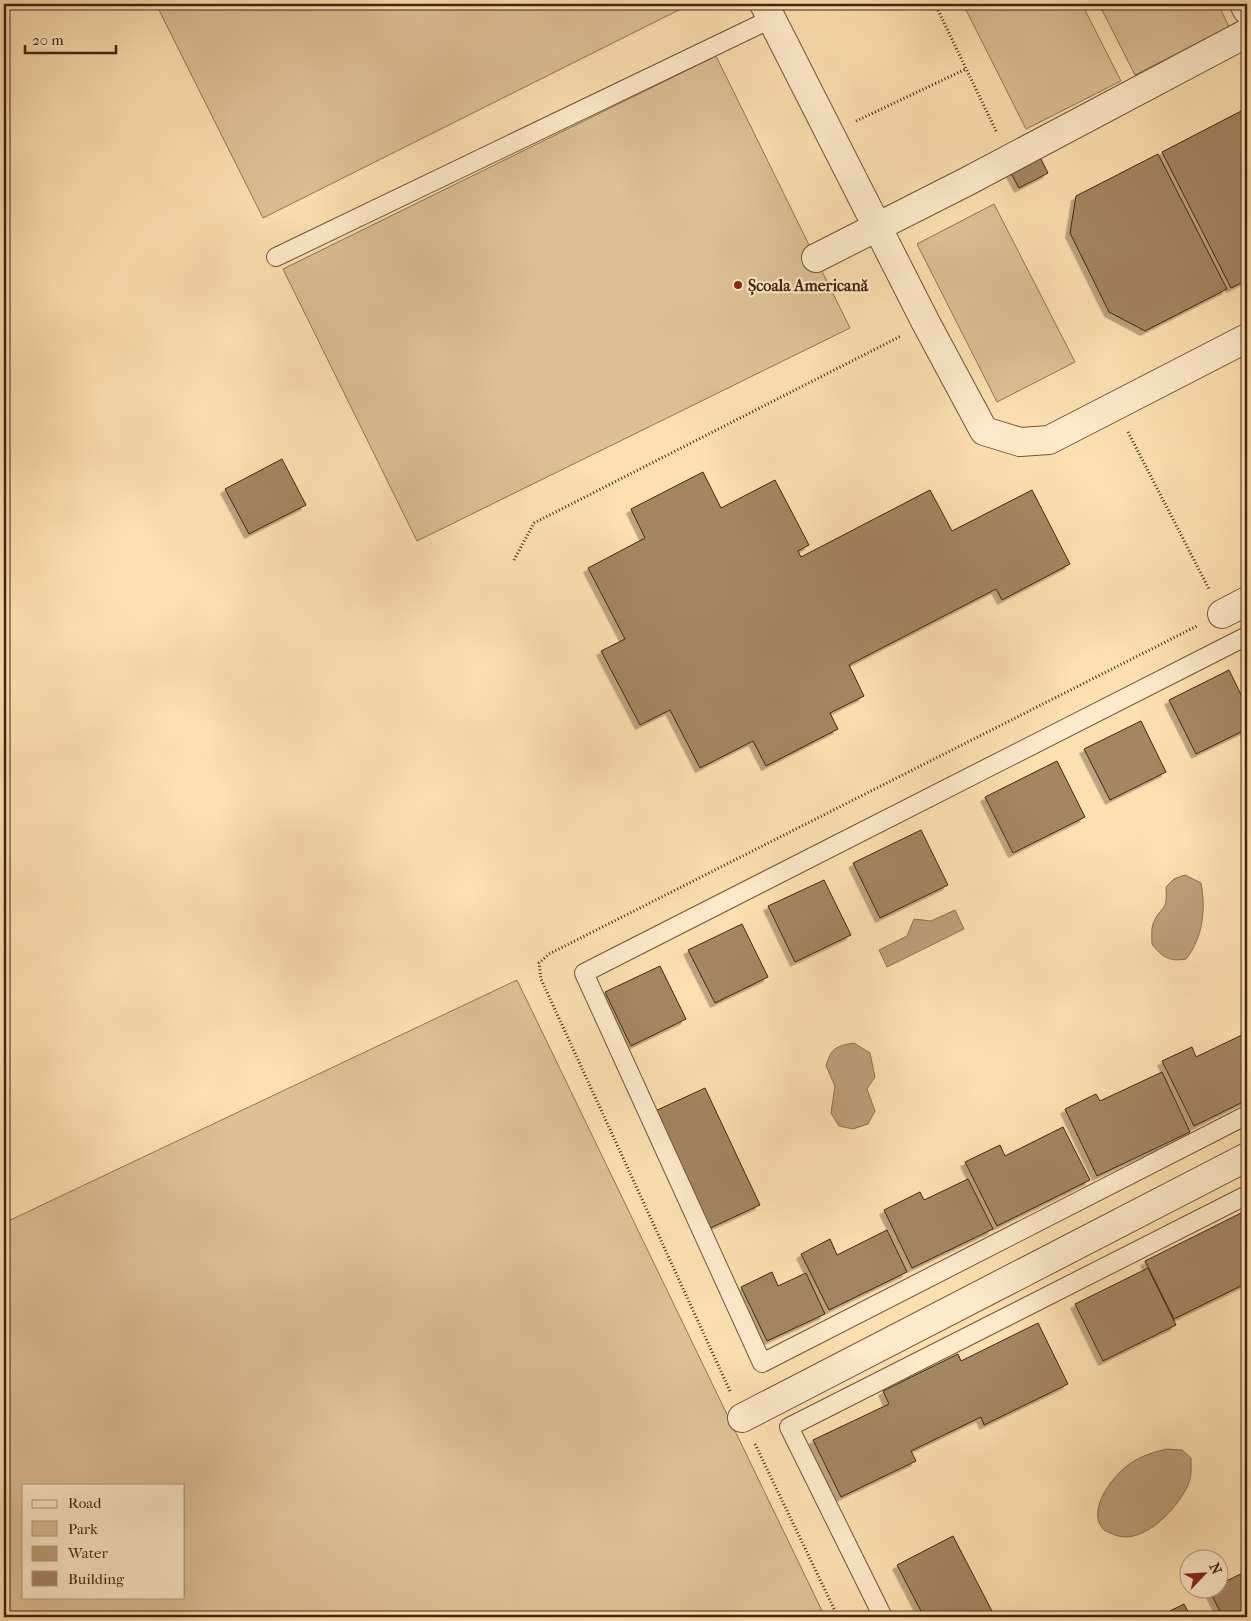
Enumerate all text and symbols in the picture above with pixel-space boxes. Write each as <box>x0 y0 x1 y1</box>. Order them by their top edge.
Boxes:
scale bar <box>25 22 116 54</box>
text: 20 m <box>32 31 64 49</box>
place label: Școala Americană <box>748 276 869 296</box>
marker: Școala Americană <box>732 279 744 291</box>
legend <box>22 1484 185 1598</box>
text: Road <box>68 1494 102 1512</box>
text: Park <box>68 1520 98 1538</box>
text: Water <box>67 1544 108 1562</box>
north arrow <box>1178 1548 1228 1598</box>
text: N <box>1205 1560 1225 1577</box>
text: Building <box>68 1570 125 1588</box>

